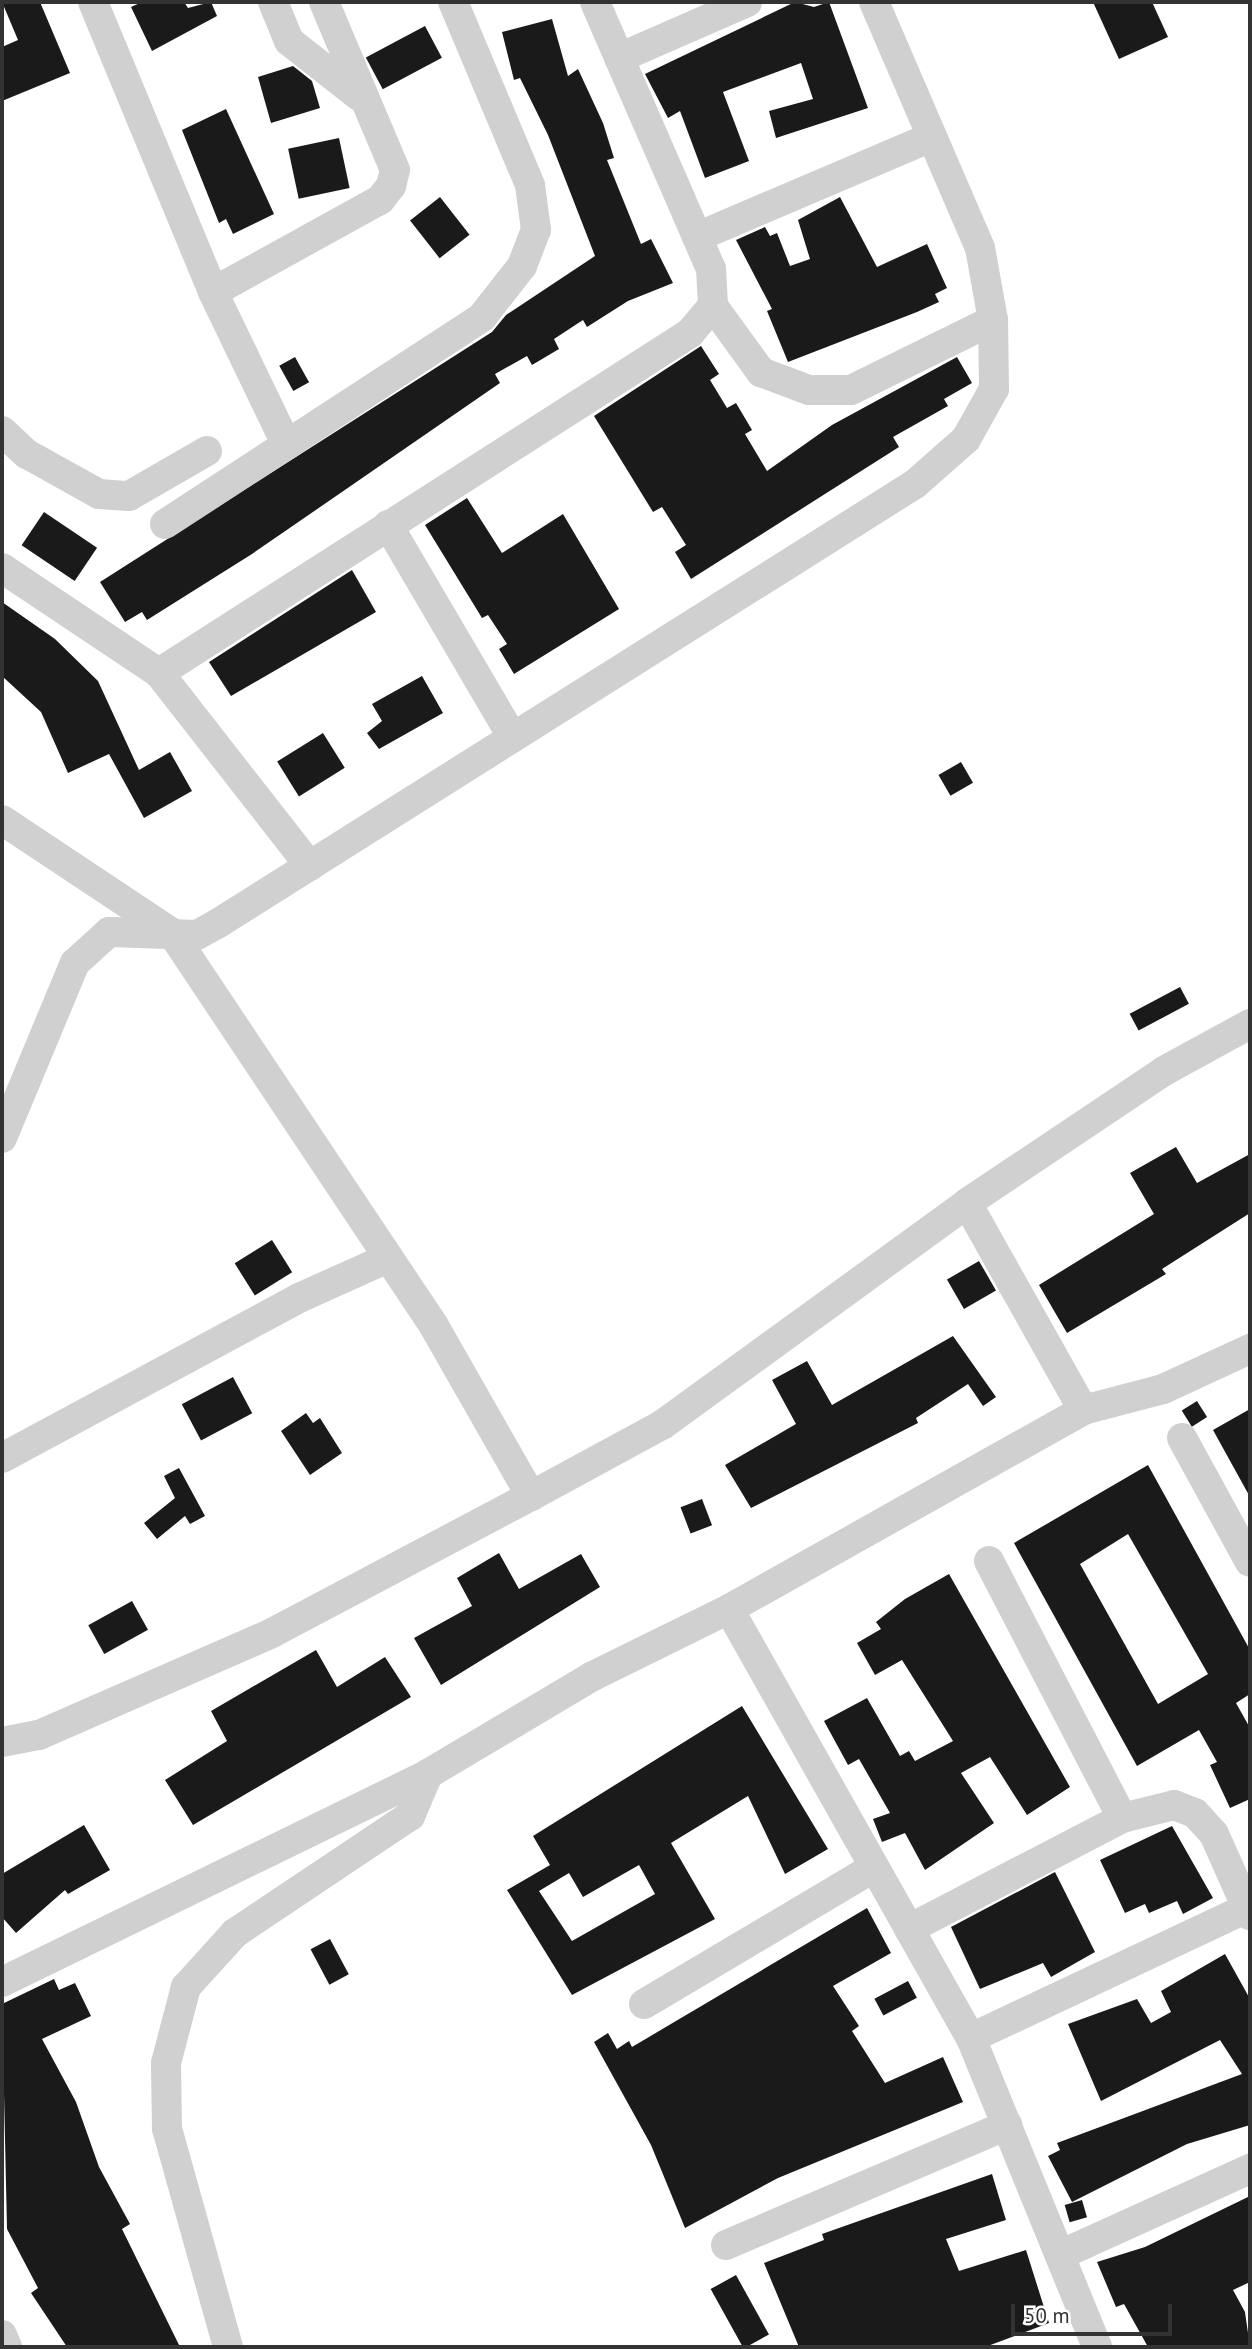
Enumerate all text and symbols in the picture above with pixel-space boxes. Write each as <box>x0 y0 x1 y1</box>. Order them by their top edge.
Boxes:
scale bar <box>1014 2290 1175 2334</box>
text: 50 m <box>1024 2302 1070 2329</box>

